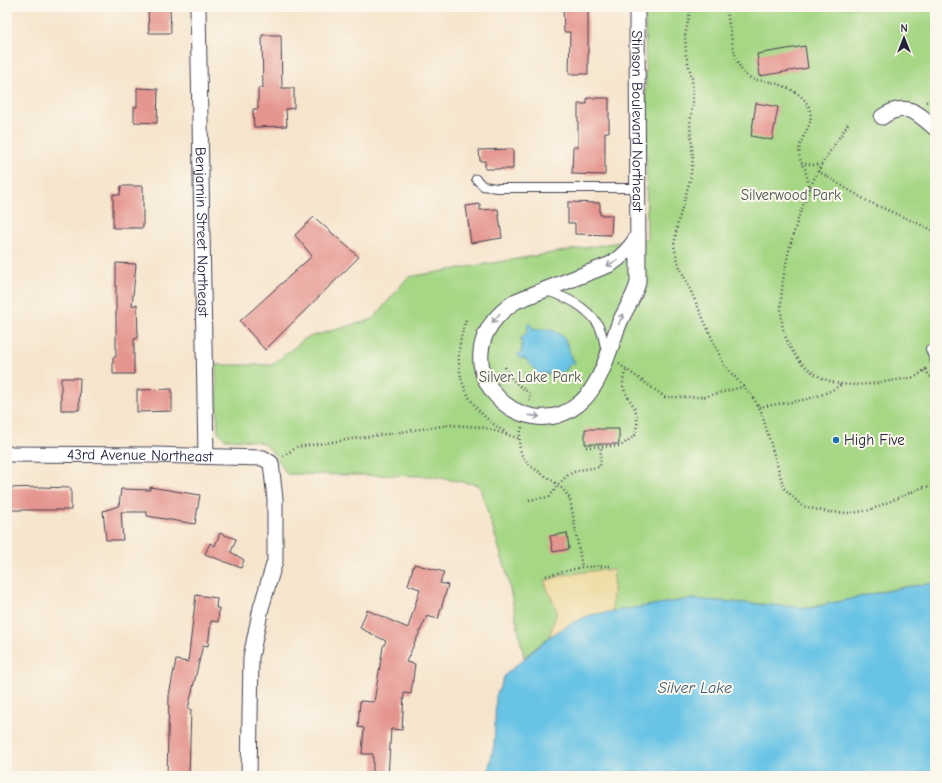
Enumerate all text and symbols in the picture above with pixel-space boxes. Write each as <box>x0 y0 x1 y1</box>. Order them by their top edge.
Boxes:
north arrow <box>884 18 924 58</box>
text: N <box>900 22 908 35</box>
street label: Stinson Boulevard Northeast <box>628 30 647 213</box>
street label: Benjamin Street Northeast <box>191 147 213 318</box>
park label: Silverwood Park <box>741 186 842 204</box>
one-way arrow <box>606 259 618 267</box>
one-way arrow <box>491 313 500 323</box>
one-way arrow <box>618 314 626 326</box>
park label: Silver Lake Park <box>479 368 582 386</box>
one-way arrow <box>527 412 540 420</box>
place label: High Five <box>844 431 905 449</box>
marker: High Five <box>831 435 841 445</box>
street label: 43rd Avenue Northeast <box>67 445 214 466</box>
water label: Silver Lake <box>658 679 732 697</box>

